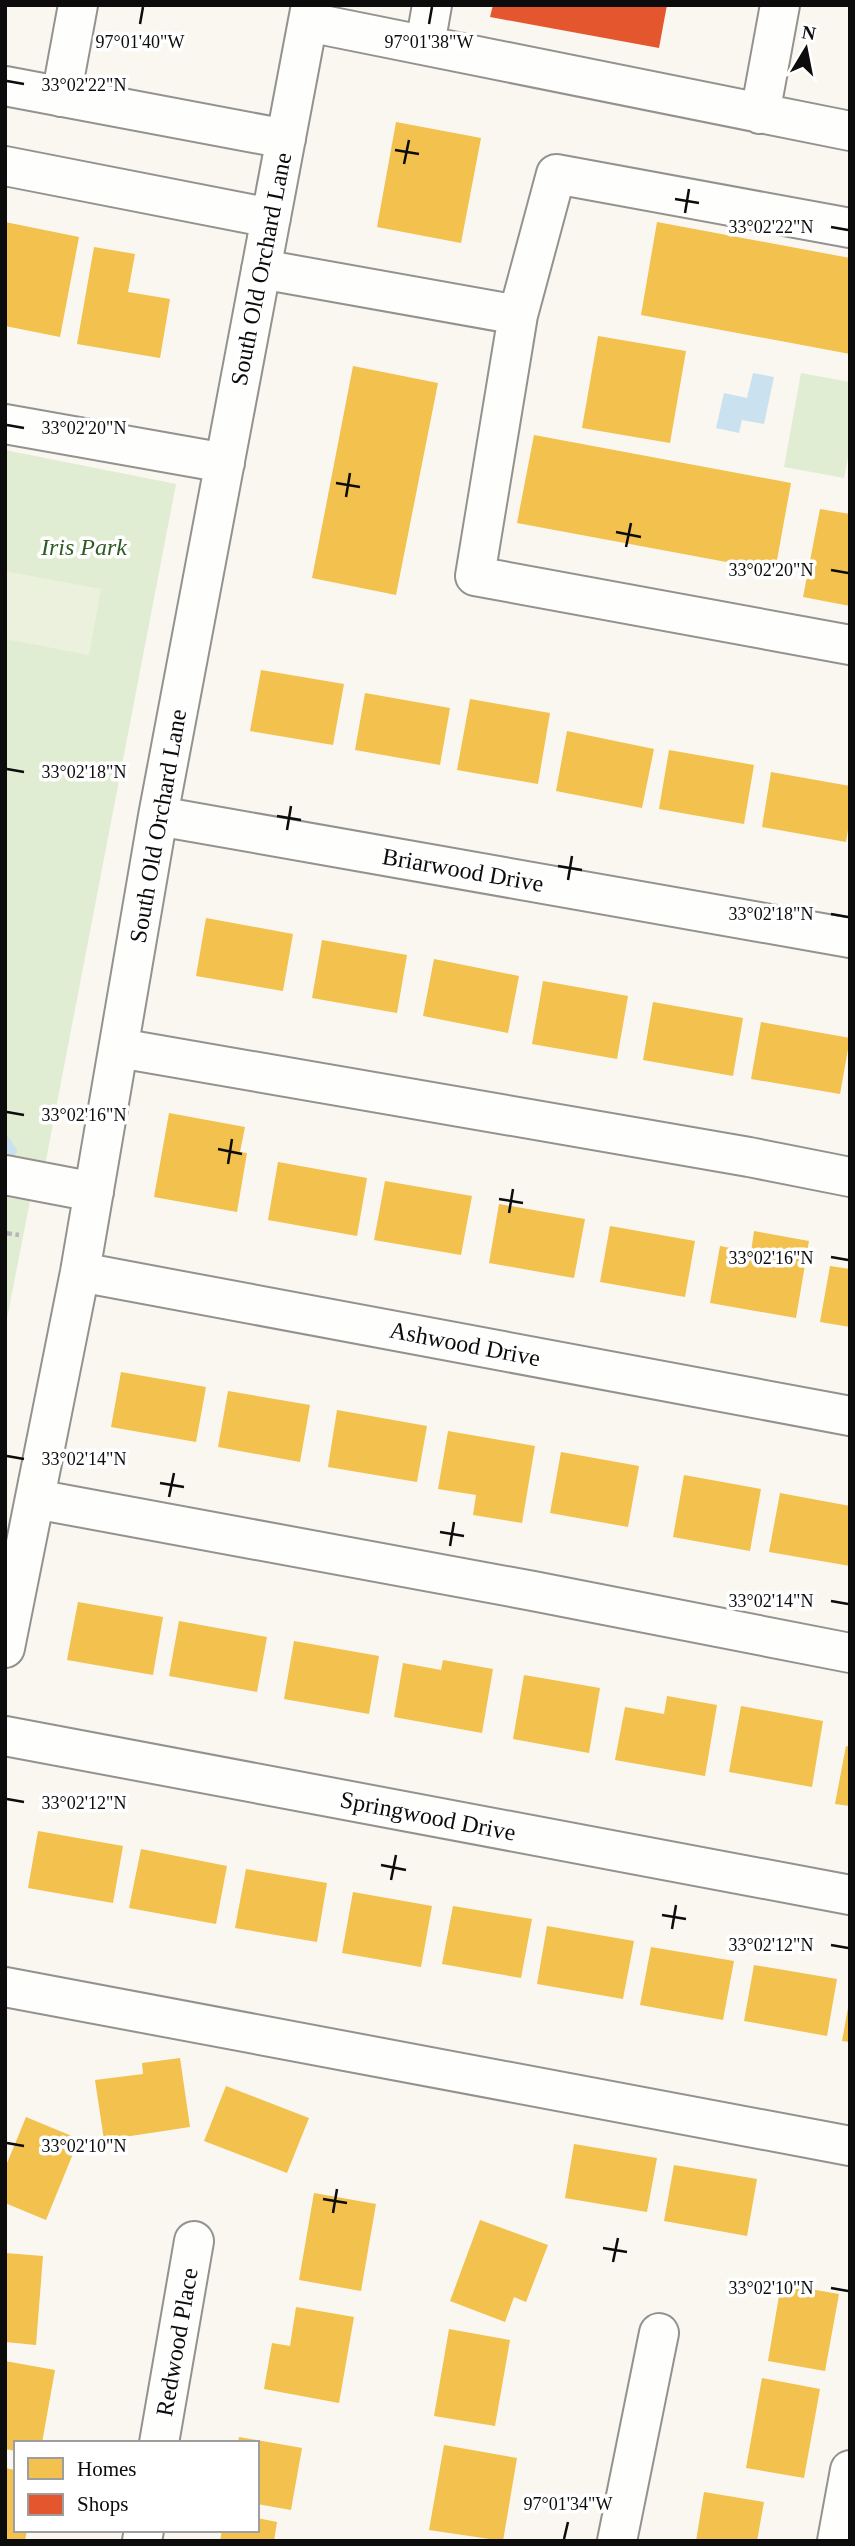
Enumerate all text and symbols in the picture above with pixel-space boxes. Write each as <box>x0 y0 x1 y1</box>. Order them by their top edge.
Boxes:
north arrow <box>771 14 841 84</box>
text: N <box>800 21 818 44</box>
text: 97°01'40"W <box>96 32 184 52</box>
text: 97°01'38"W <box>385 32 473 52</box>
text: 33°02'22"N <box>42 75 126 95</box>
street label: South Old Orchard Lane <box>226 150 296 388</box>
text: 33°02'22"N <box>729 217 813 237</box>
text: 33°02'20"N <box>42 418 126 438</box>
park label: Iris Park <box>40 534 127 560</box>
text: 33°02'20"N <box>729 560 813 580</box>
street label: South Old Orchard Lane <box>125 707 191 945</box>
text: 33°02'18"N <box>42 762 126 782</box>
street label: Briarwood Drive <box>380 843 546 897</box>
text: 33°02'18"N <box>729 904 813 924</box>
text: 33°02'16"N <box>42 1105 126 1125</box>
text: 33°02'16"N <box>729 1248 813 1268</box>
street label: Ashwood Drive <box>388 1317 542 1371</box>
text: 33°02'14"N <box>42 1449 126 1469</box>
text: 33°02'14"N <box>729 1591 813 1611</box>
street label: Springwood Drive <box>338 1786 518 1846</box>
text: 33°02'12"N <box>42 1793 126 1813</box>
text: 33°02'12"N <box>729 1935 813 1955</box>
text: 33°02'10"N <box>42 2136 126 2156</box>
street label: Redwood Place <box>151 2266 203 2418</box>
text: 33°02'10"N <box>729 2278 813 2298</box>
legend <box>14 2441 259 2532</box>
text: Homes <box>77 2457 137 2481</box>
text: Shops <box>77 2492 128 2516</box>
text: 97°01'34"W <box>524 2494 612 2514</box>

